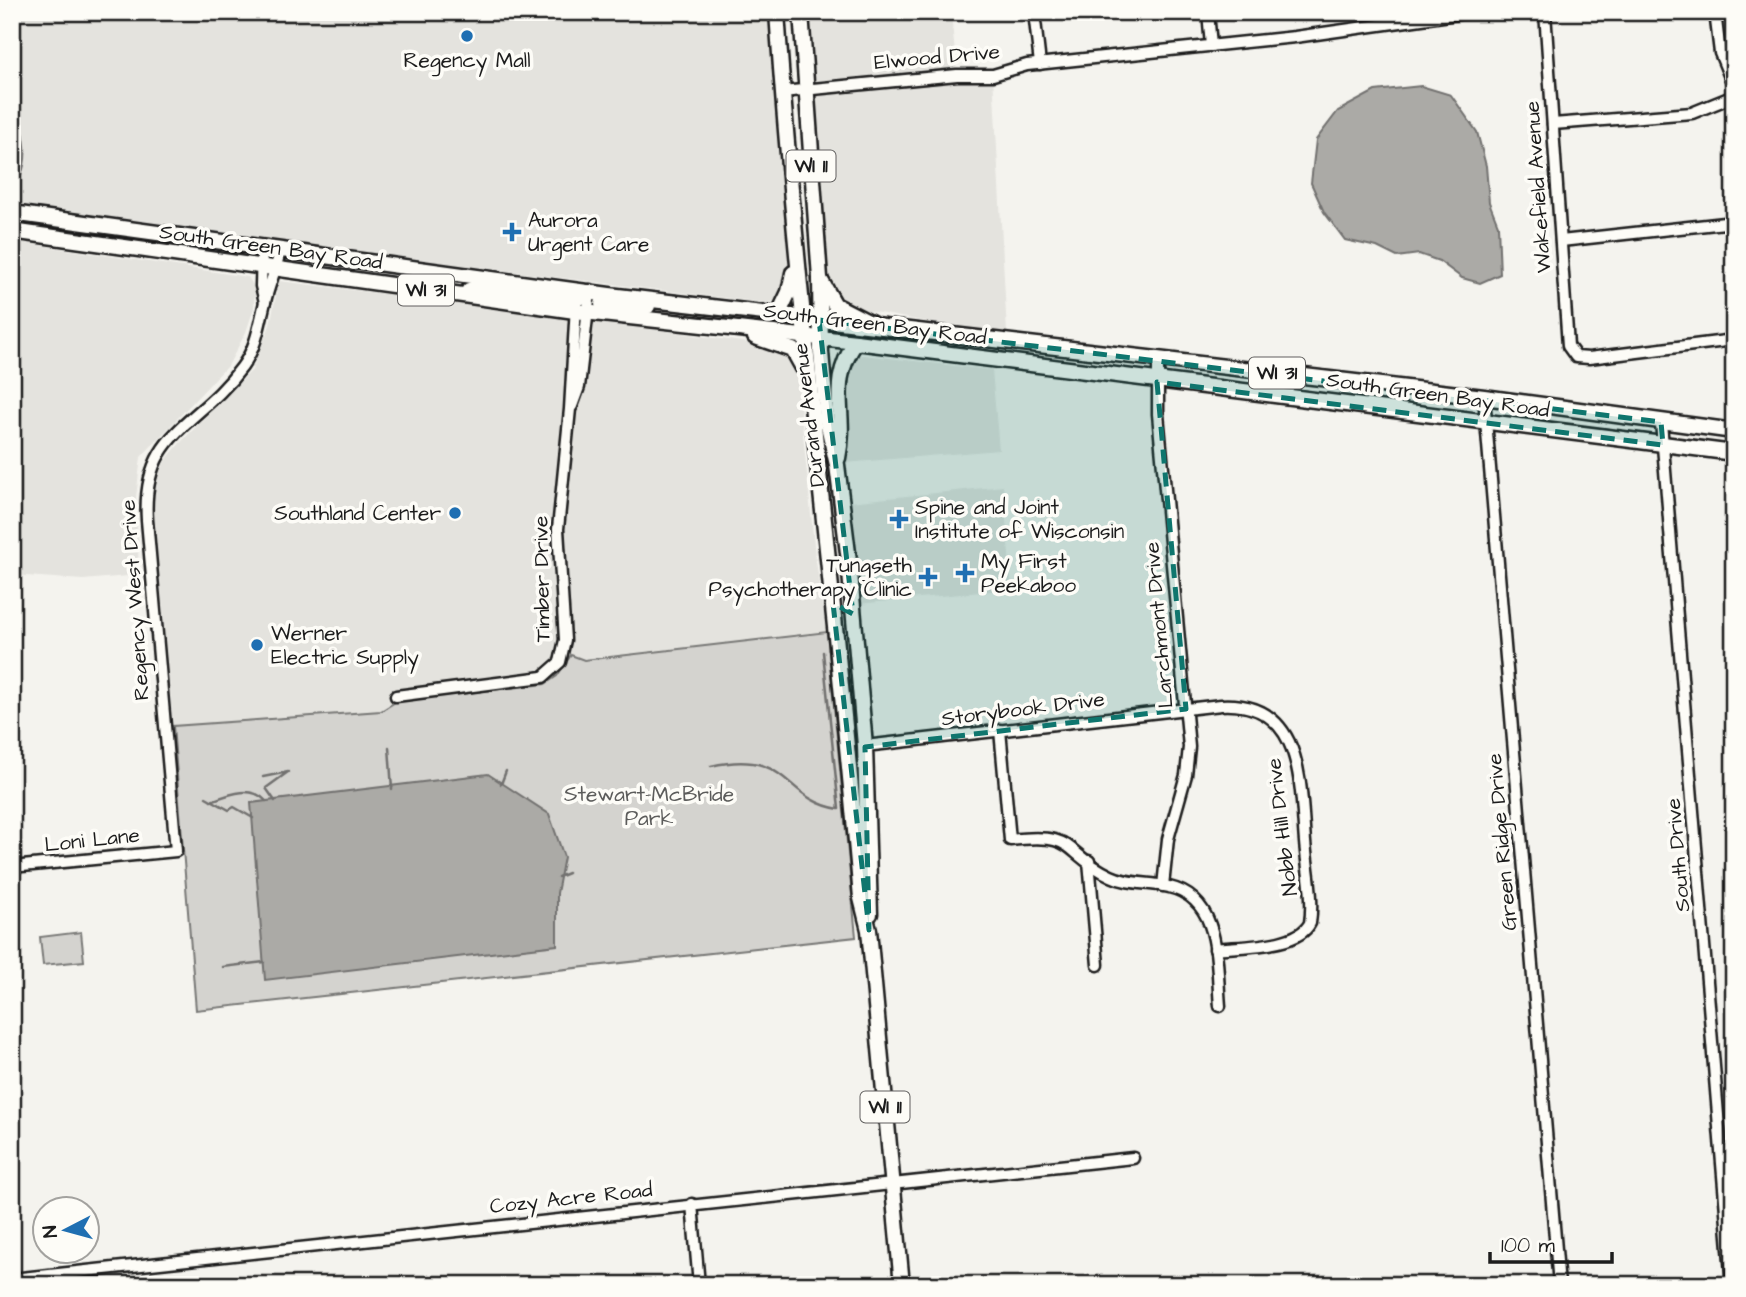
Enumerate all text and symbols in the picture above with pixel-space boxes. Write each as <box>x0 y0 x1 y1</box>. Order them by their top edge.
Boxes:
marker: Regency Mall <box>459 28 475 44</box>
street label: Elwood Drive <box>873 37 1001 77</box>
place label: Regency Mall <box>404 46 530 77</box>
street label: Wakefield Avenue <box>1518 100 1558 274</box>
road number: WI 11 <box>786 150 836 182</box>
place label: Aurora Urgent Care <box>528 206 649 261</box>
street label: South Green Bay Road <box>157 217 385 279</box>
marker: Aurora Urgent Care <box>502 222 522 242</box>
road number: WI 31 <box>398 274 454 306</box>
street label: South Green Bay Road <box>761 296 989 354</box>
street label: Durand Avenue <box>786 342 832 488</box>
road number: WI 31 <box>1249 358 1305 388</box>
street label: South Green Bay Road <box>1324 365 1552 427</box>
place label: Spine and Joint Institute of Wisconsin <box>915 493 1124 546</box>
street label: Regency West Drive <box>114 498 158 701</box>
place label: Southland Center <box>274 499 441 528</box>
marker: Southland Center <box>447 505 463 521</box>
marker: Spine and Joint Institute of Wisconsin <box>889 509 909 529</box>
street label: Timber Drive <box>526 516 558 642</box>
street label: Larchmont Drive <box>1137 541 1181 709</box>
place label: My First Peekaboo <box>981 547 1076 600</box>
place label: Tungseth Psychotherapy Clinic <box>709 551 913 606</box>
marker: My First Peekaboo <box>955 563 975 583</box>
marker: Tungseth Psychotherapy Clinic <box>918 567 938 587</box>
place label: Werner Electric Supply <box>271 619 419 674</box>
marker: Werner Electric Supply <box>249 637 265 653</box>
street label: Storybook Drive <box>940 685 1107 735</box>
street label: Green Ridge Drive <box>1480 752 1526 932</box>
street label: Nobb Hill Drive <box>1259 756 1305 898</box>
park label: Stewart-McBride Park <box>564 780 734 833</box>
street label: South Drive <box>1659 797 1697 913</box>
street label: Loni Lane <box>43 821 141 859</box>
road number: WI 11 <box>860 1092 910 1122</box>
street label: Cozy Acre Road <box>488 1175 654 1223</box>
north arrow <box>32 1196 102 1266</box>
scale bar <box>1490 1220 1613 1264</box>
text: N <box>37 1224 65 1239</box>
text: 100 m <box>1501 1231 1556 1260</box>

